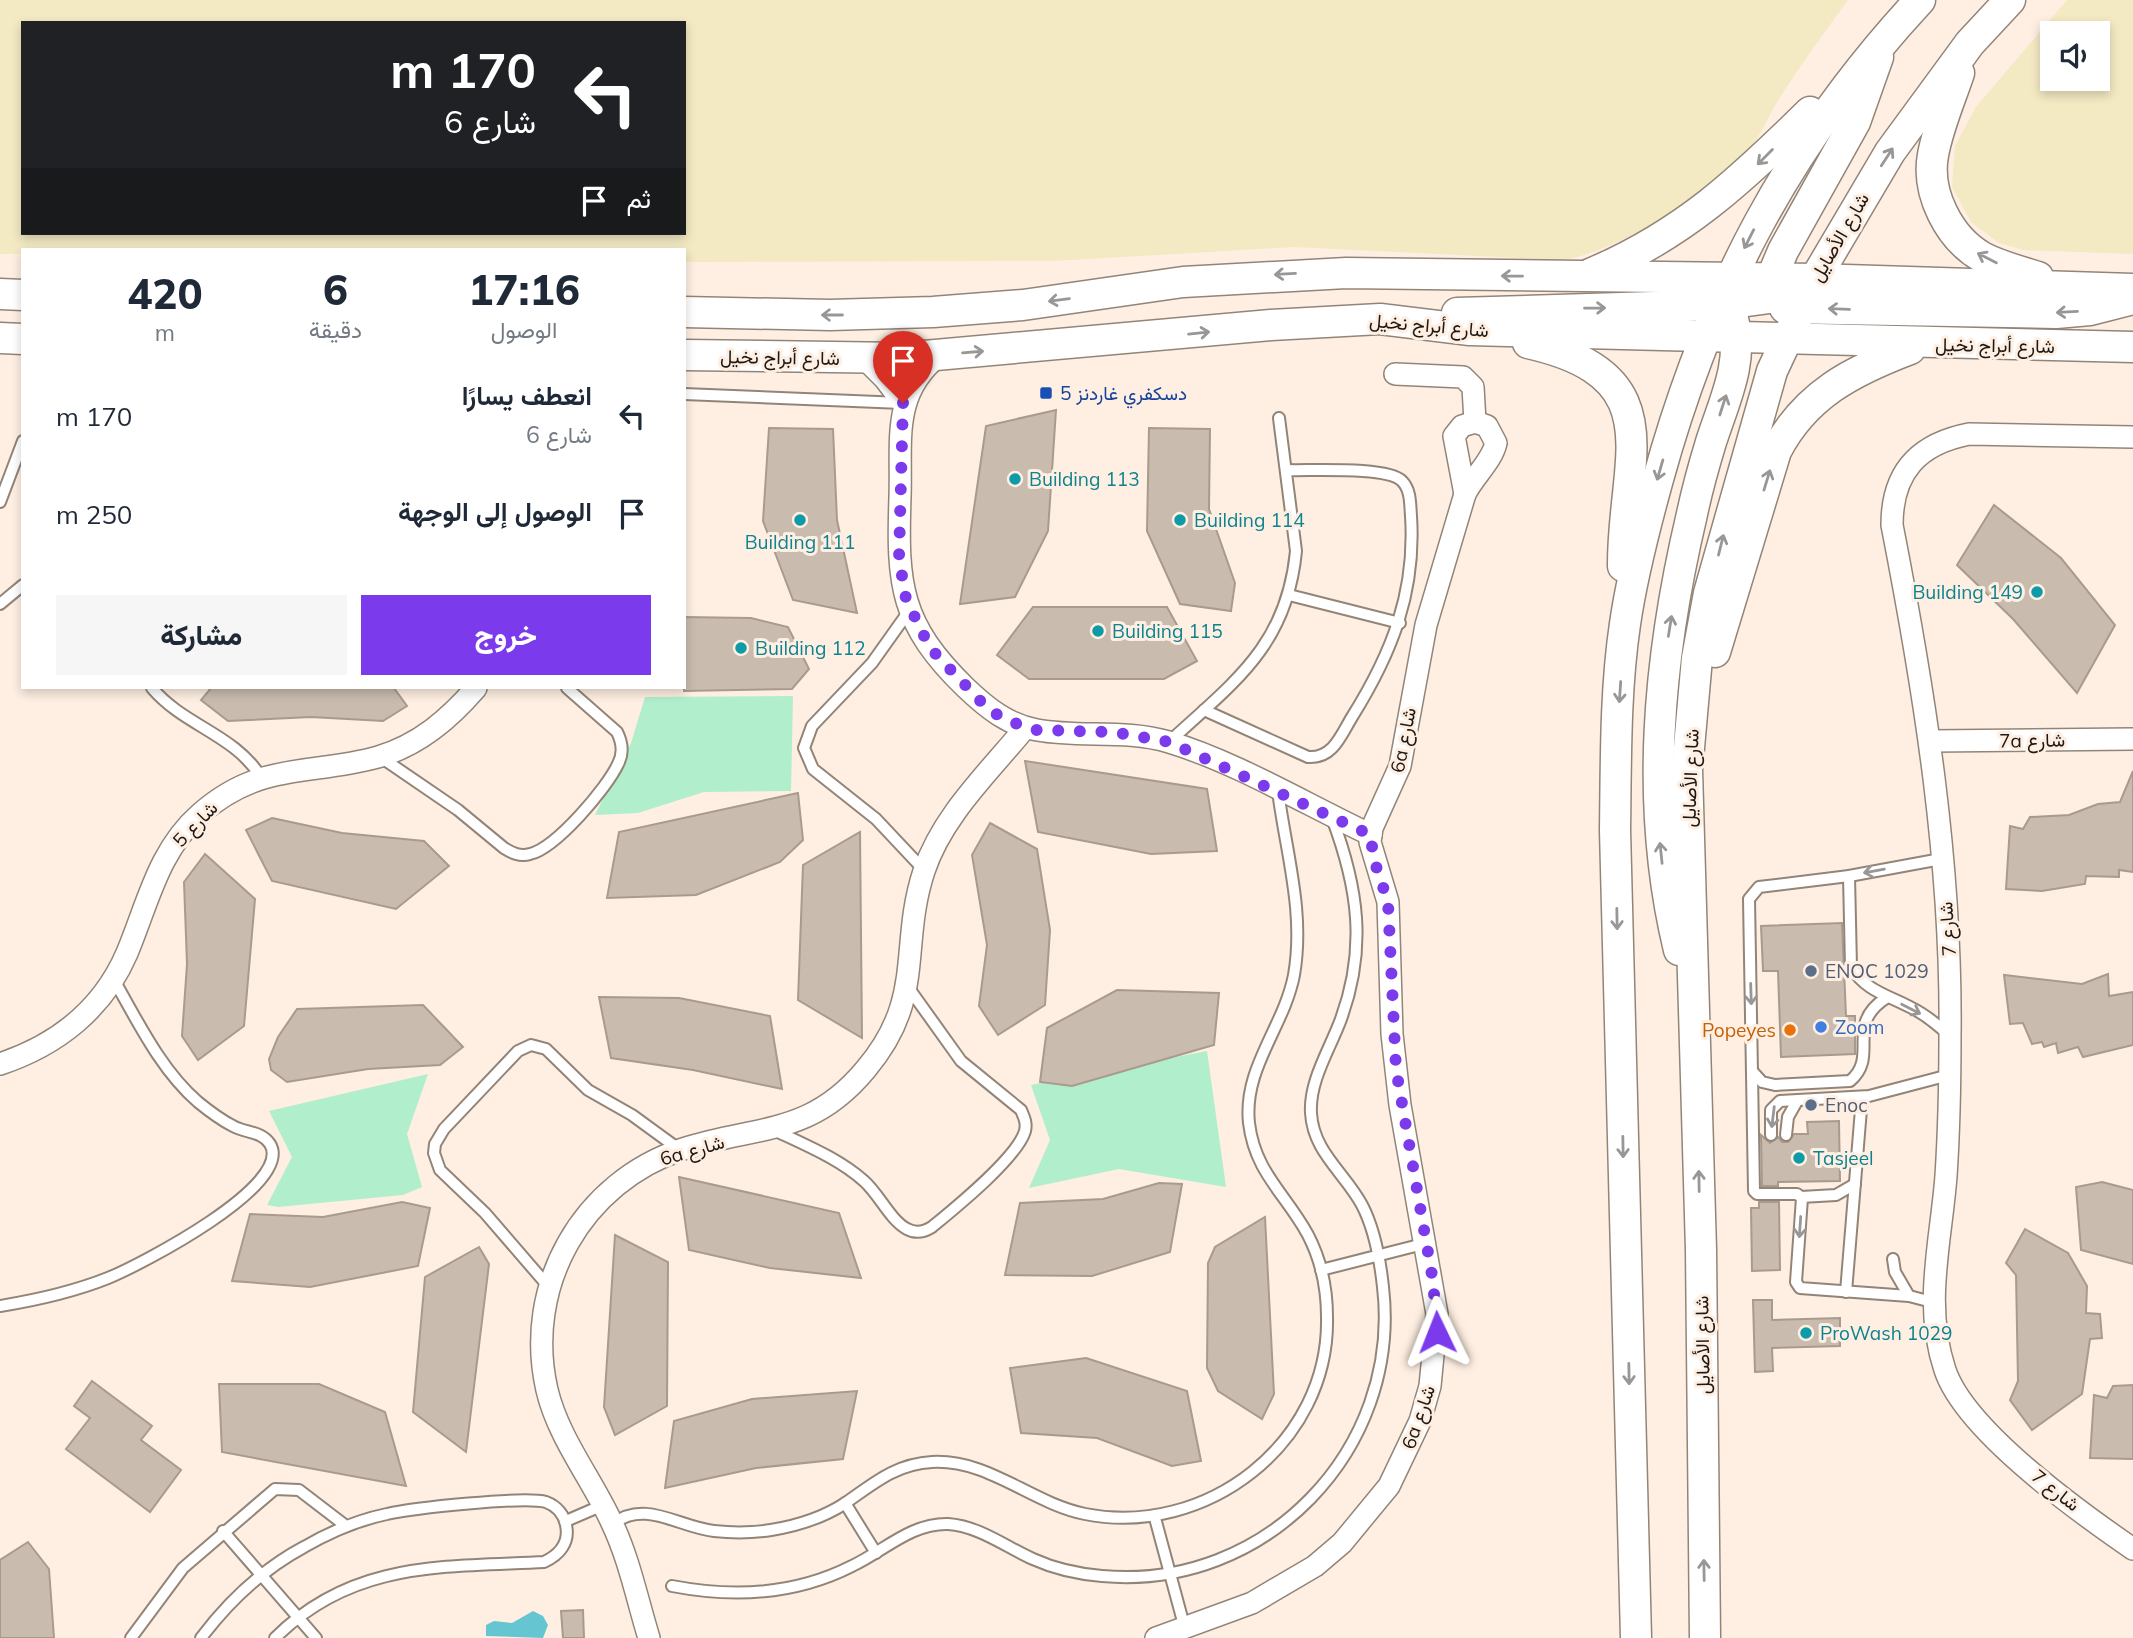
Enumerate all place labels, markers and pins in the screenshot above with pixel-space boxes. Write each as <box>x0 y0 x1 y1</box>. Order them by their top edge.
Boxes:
pin <box>873 331 933 403</box>
place label: دسكفري غاردنز 5 <box>1060 381 1187 409</box>
marker: دسكفري غاردنز 5 <box>1038 385 1054 401</box>
place label: Building 113 <box>1029 467 1140 491</box>
marker: Building 113 <box>1007 471 1023 487</box>
place label: Building 114 <box>1194 508 1305 532</box>
marker: Building 111 <box>792 512 808 528</box>
marker: Building 114 <box>1172 512 1188 528</box>
place label: Building 111 <box>745 530 855 554</box>
place label: Building 149 <box>1912 580 2023 604</box>
marker: Building 149 <box>2029 584 2045 600</box>
place label: Building 115 <box>1112 619 1223 643</box>
marker: Building 115 <box>1090 623 1106 639</box>
place label: Building 112 <box>755 636 866 660</box>
marker: Building 112 <box>733 640 749 656</box>
place label: ENOC 1029 <box>1825 959 1929 983</box>
marker: ENOC 1029 <box>1803 963 1819 979</box>
place label: Zoom <box>1835 1015 1884 1039</box>
place label: Popeyes <box>1702 1018 1776 1042</box>
marker: Zoom <box>1813 1019 1829 1035</box>
marker: Popeyes <box>1782 1022 1798 1038</box>
place label: Enoc <box>1825 1093 1868 1117</box>
marker: Enoc <box>1803 1097 1819 1113</box>
place label: Tasjeel <box>1813 1146 1874 1170</box>
marker: Tasjeel <box>1791 1150 1807 1166</box>
place label: ProWash 1029 <box>1820 1321 1952 1345</box>
marker: ProWash 1029 <box>1798 1325 1814 1341</box>

